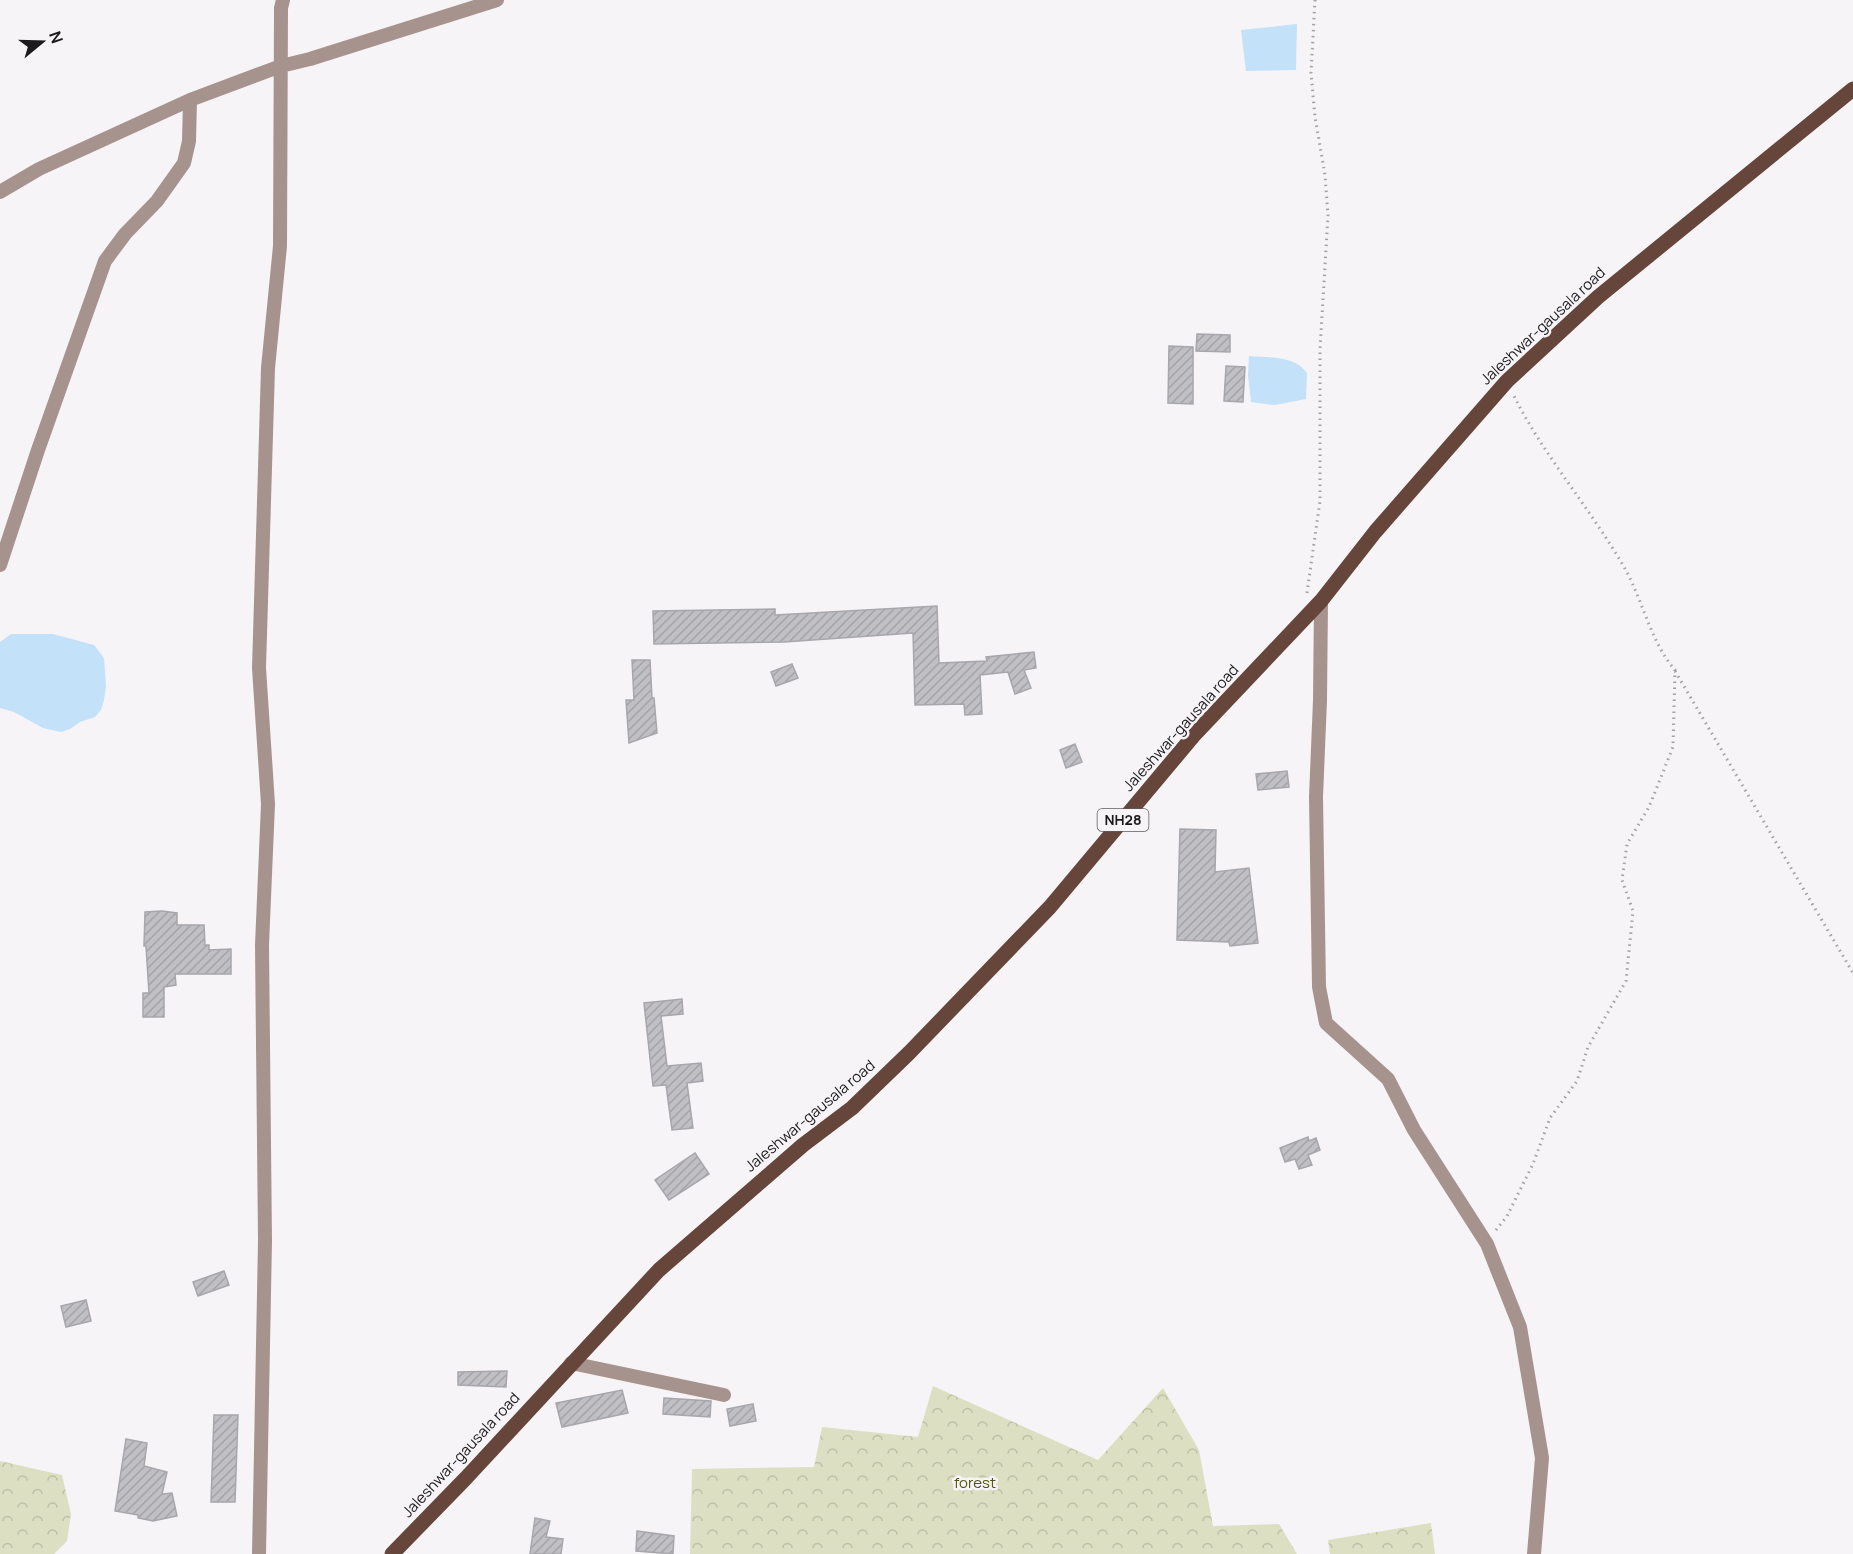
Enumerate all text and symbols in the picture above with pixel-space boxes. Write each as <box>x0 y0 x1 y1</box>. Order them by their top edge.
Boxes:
north arrow <box>12 12 72 72</box>
text: N <box>44 28 68 46</box>
street label: Jaleshwar-gausala road <box>1476 262 1610 389</box>
street label: Jaleshwar-gausala road <box>1118 660 1243 796</box>
road number: NH28 <box>1098 809 1148 831</box>
street label: Jaleshwar-gausala road <box>740 1055 879 1176</box>
street label: Jaleshwar-gausala road <box>397 1388 524 1522</box>
park label: forest <box>954 1472 996 1493</box>

